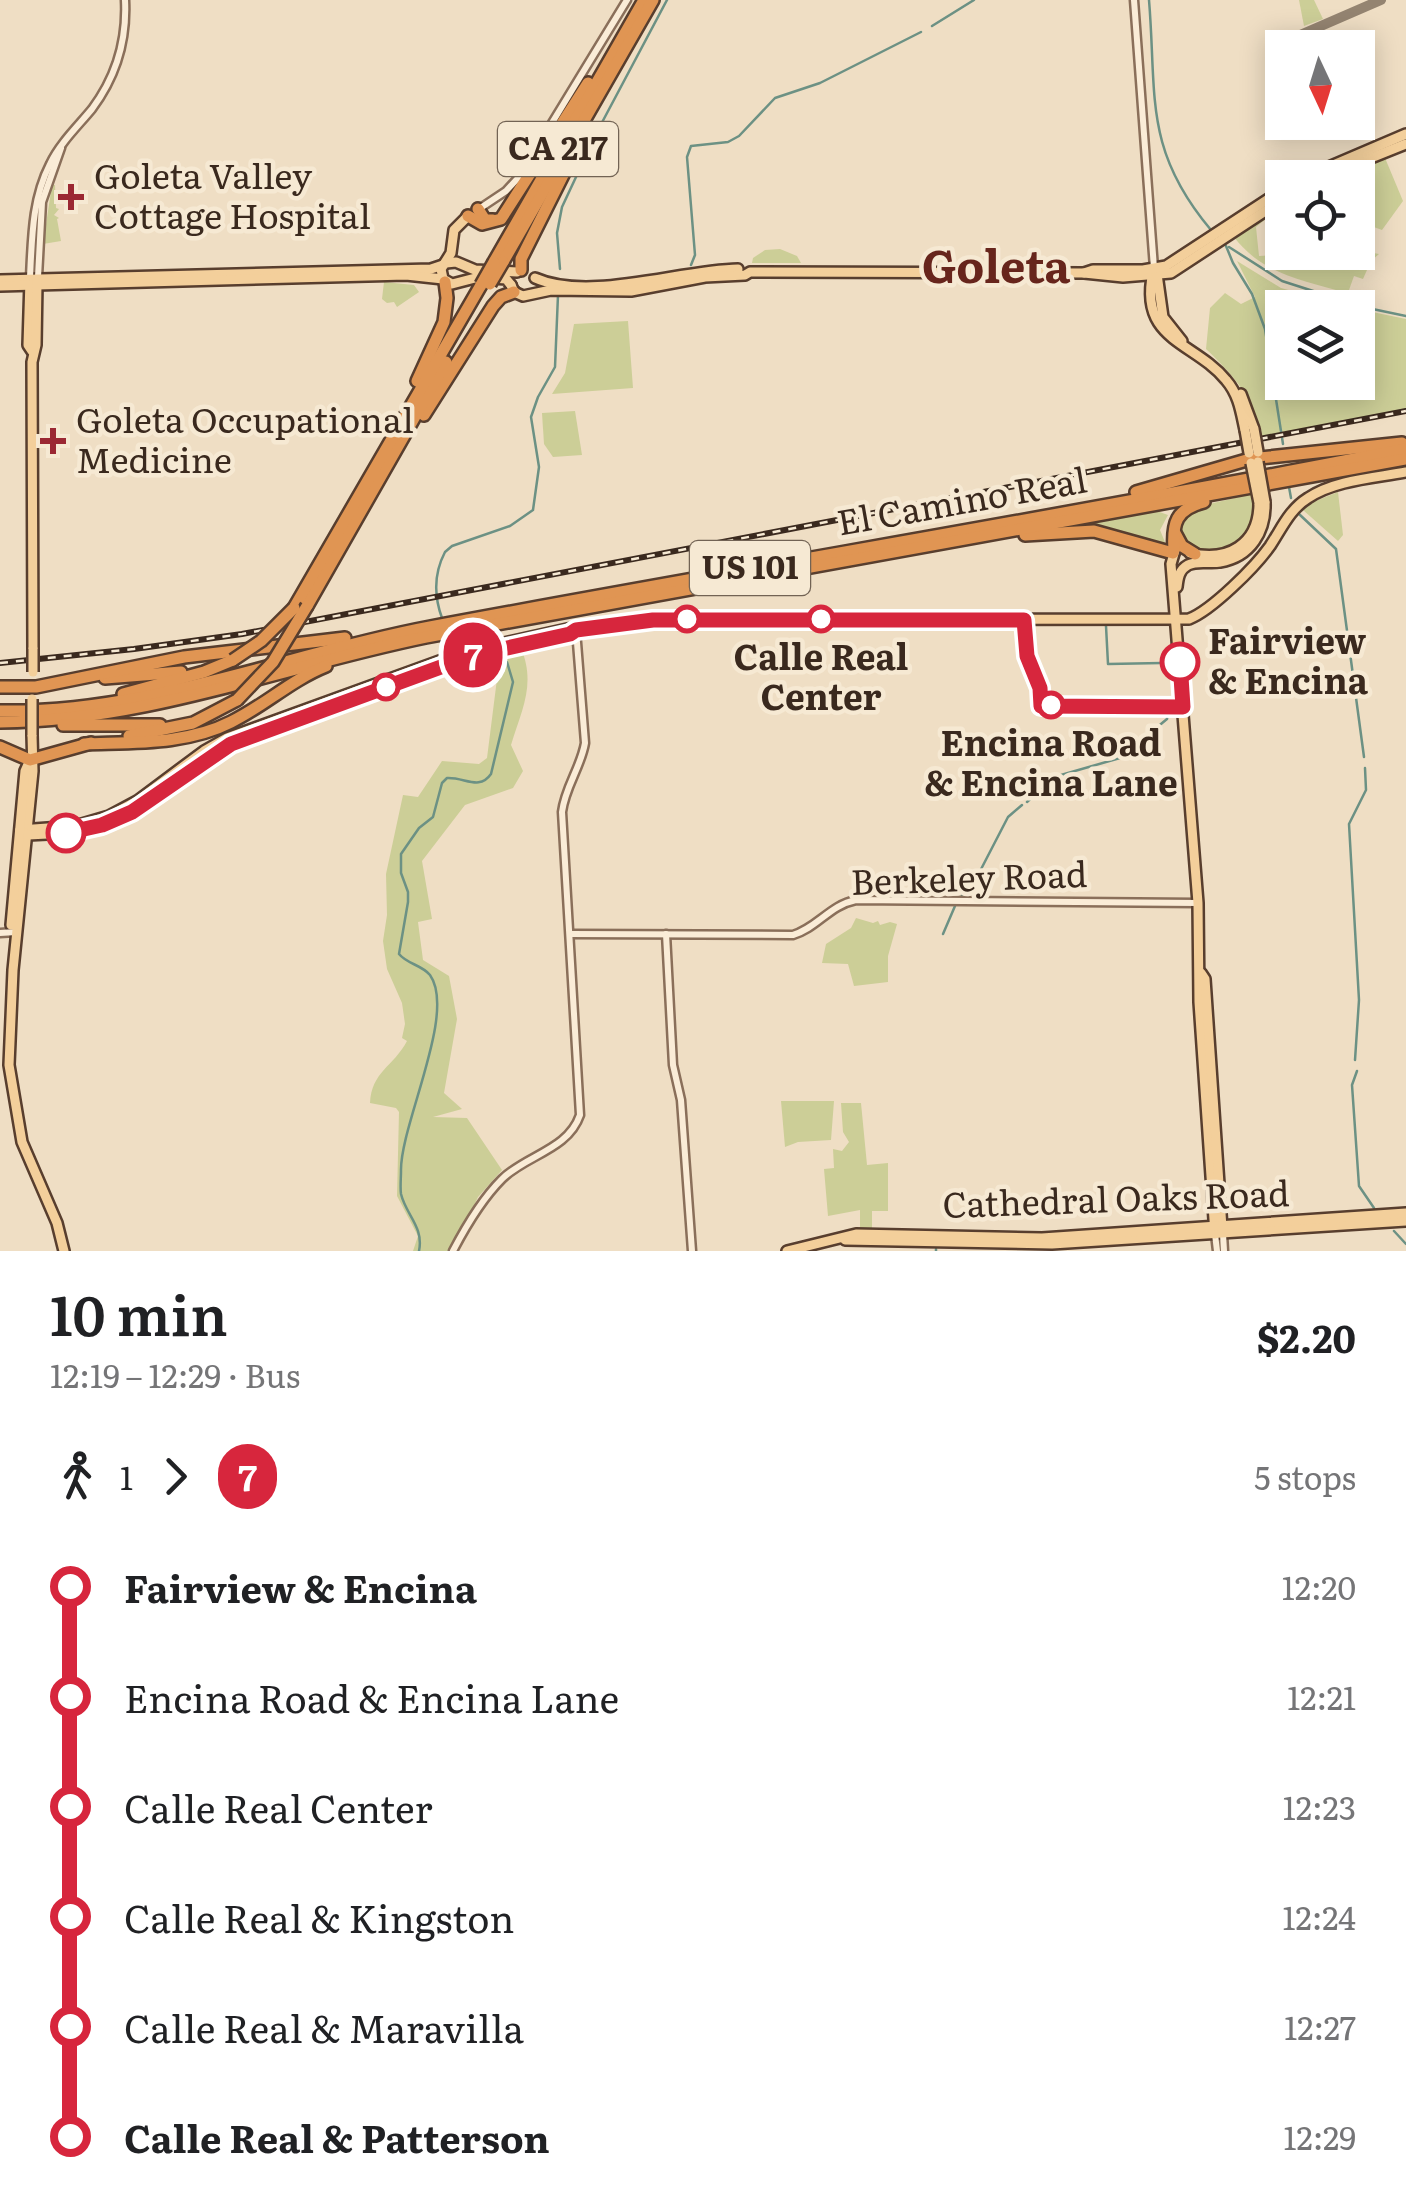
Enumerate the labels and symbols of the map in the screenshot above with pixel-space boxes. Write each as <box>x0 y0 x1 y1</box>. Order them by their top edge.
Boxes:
north arrow <box>1265 30 1375 140</box>
road number: CA 217 <box>498 122 618 176</box>
place label: Goleta Valley Cottage Hospital <box>94 148 371 240</box>
marker: Goleta Valley Cottage Hospital <box>58 184 84 210</box>
district label: Goleta <box>922 230 1070 297</box>
place label: Goleta Occupational Medicine <box>76 392 414 484</box>
marker: Goleta Occupational Medicine <box>40 428 66 454</box>
street label: El Camino Real <box>833 452 1090 547</box>
road number: US 101 <box>690 541 810 595</box>
unlabelled marker <box>674 606 700 632</box>
marker: Calle Real Center <box>808 606 834 632</box>
place label: Fairview & Encina <box>1208 613 1369 705</box>
line badge: 7 <box>440 622 506 688</box>
place label: Calle Real Center <box>734 629 908 721</box>
marker: Fairview & Encina <box>1161 643 1199 681</box>
unlabelled marker <box>373 674 399 700</box>
marker: Encina Road & Encina Lane <box>1038 692 1064 718</box>
place label: Encina Road & Encina Lane <box>924 715 1178 807</box>
unlabelled marker <box>47 814 85 852</box>
street label: Berkeley Road <box>850 846 1088 906</box>
street label: Cathedral Oaks Road <box>942 1165 1290 1229</box>

